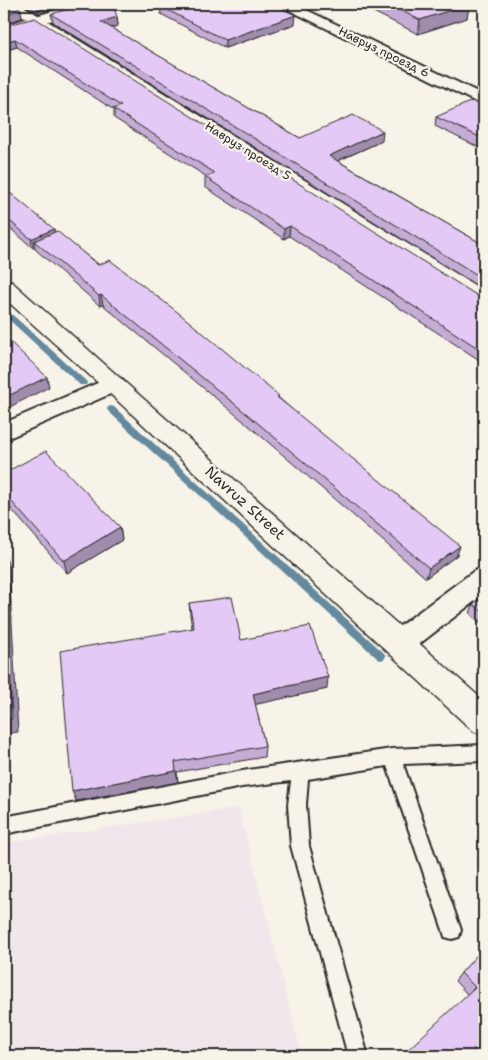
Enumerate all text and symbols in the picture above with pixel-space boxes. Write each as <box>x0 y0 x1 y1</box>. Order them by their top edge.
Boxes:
street label: Навруз проезд 6 <box>336 23 432 81</box>
street label: Навруз проезд 5 <box>202 118 294 184</box>
street label: Navruz Street <box>201 462 289 544</box>

